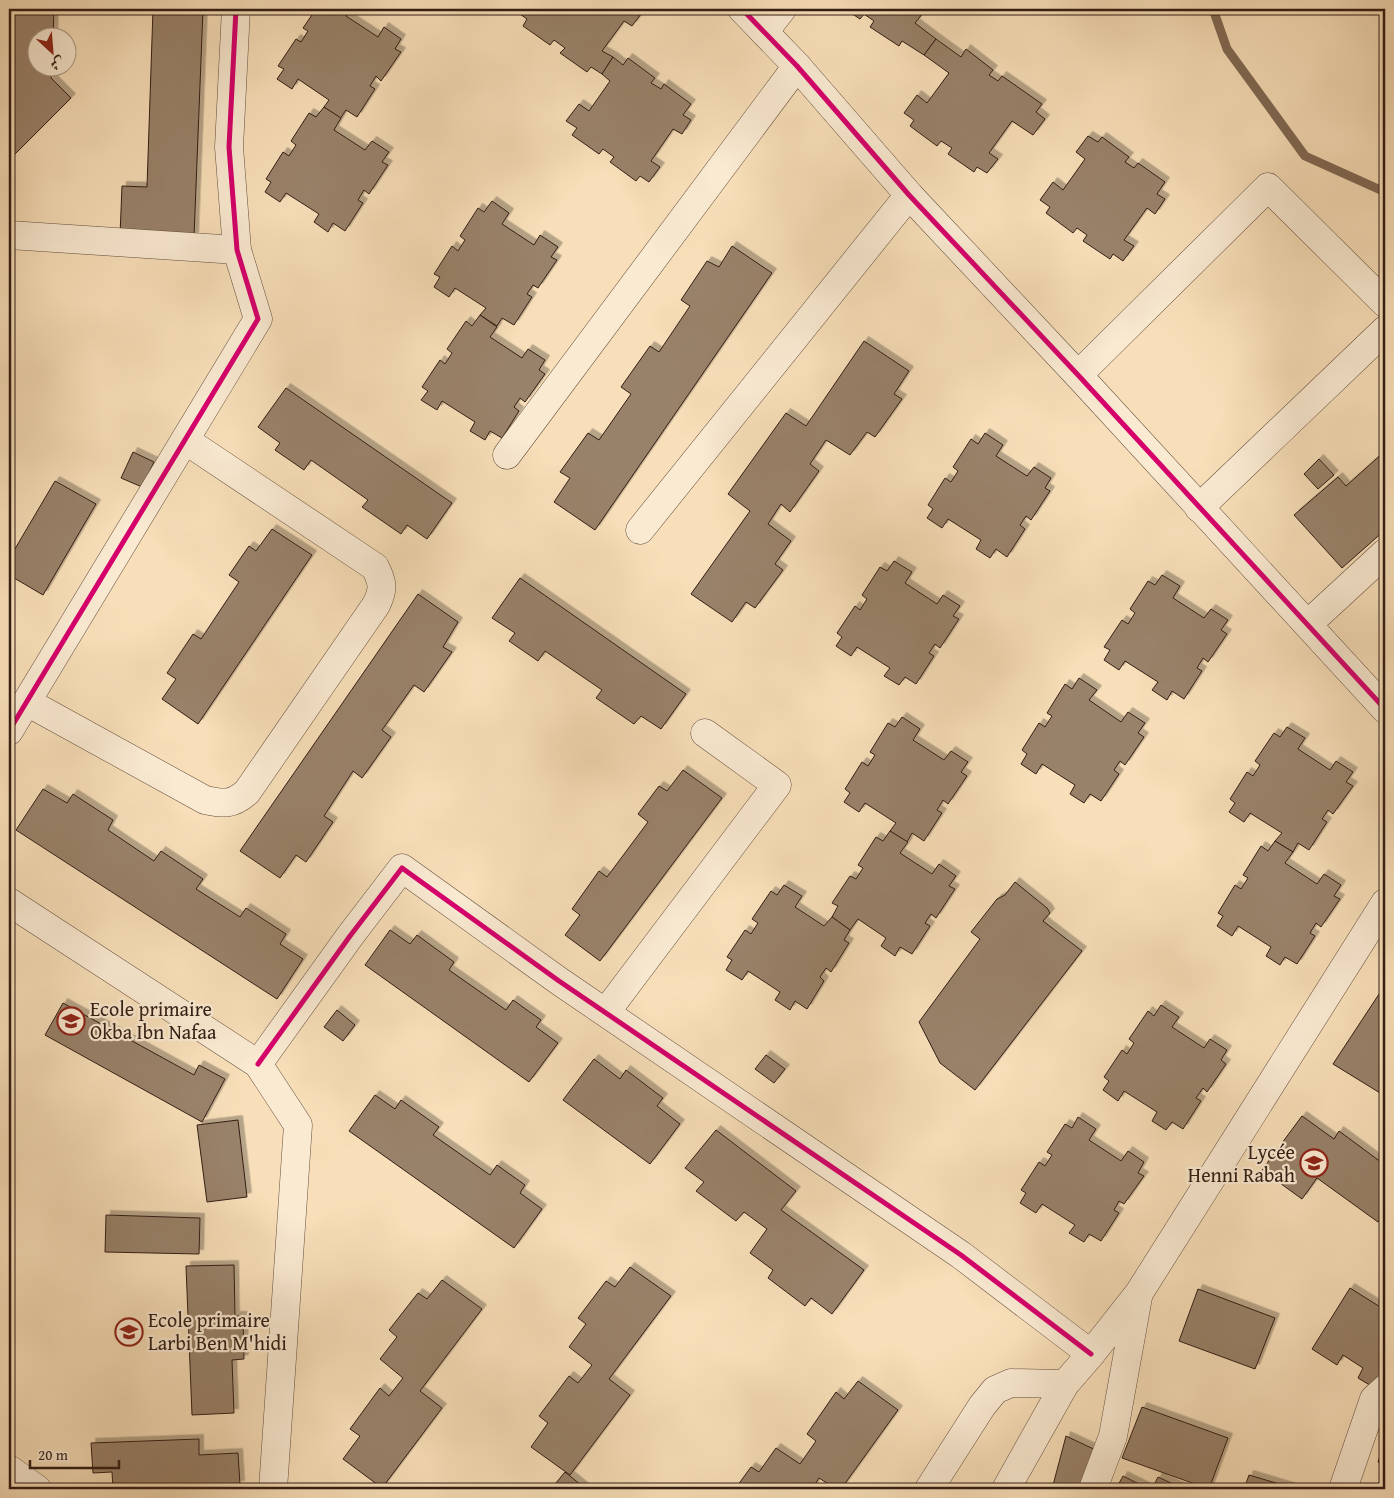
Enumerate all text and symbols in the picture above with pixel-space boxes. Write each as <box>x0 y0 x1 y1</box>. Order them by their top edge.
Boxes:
north arrow <box>28 28 78 78</box>
text: ش <box>47 52 68 76</box>
place label: Ecole primaire Okba Ibn Nafaa <box>90 994 217 1046</box>
school or university icon: Ecole primaire Okba Ibn Nafaa <box>56 1006 86 1036</box>
place label: Lycée Henni Rabah <box>1188 1137 1295 1189</box>
school or university icon: Lycée Henni Rabah <box>1299 1148 1329 1178</box>
place label: Ecole primaire Larbi Ben M'hidi <box>148 1305 287 1357</box>
school or university icon: Ecole primaire Larbi Ben M'hidi <box>114 1317 144 1347</box>
scale bar <box>30 1438 119 1470</box>
text: 20 m <box>38 1444 69 1465</box>

